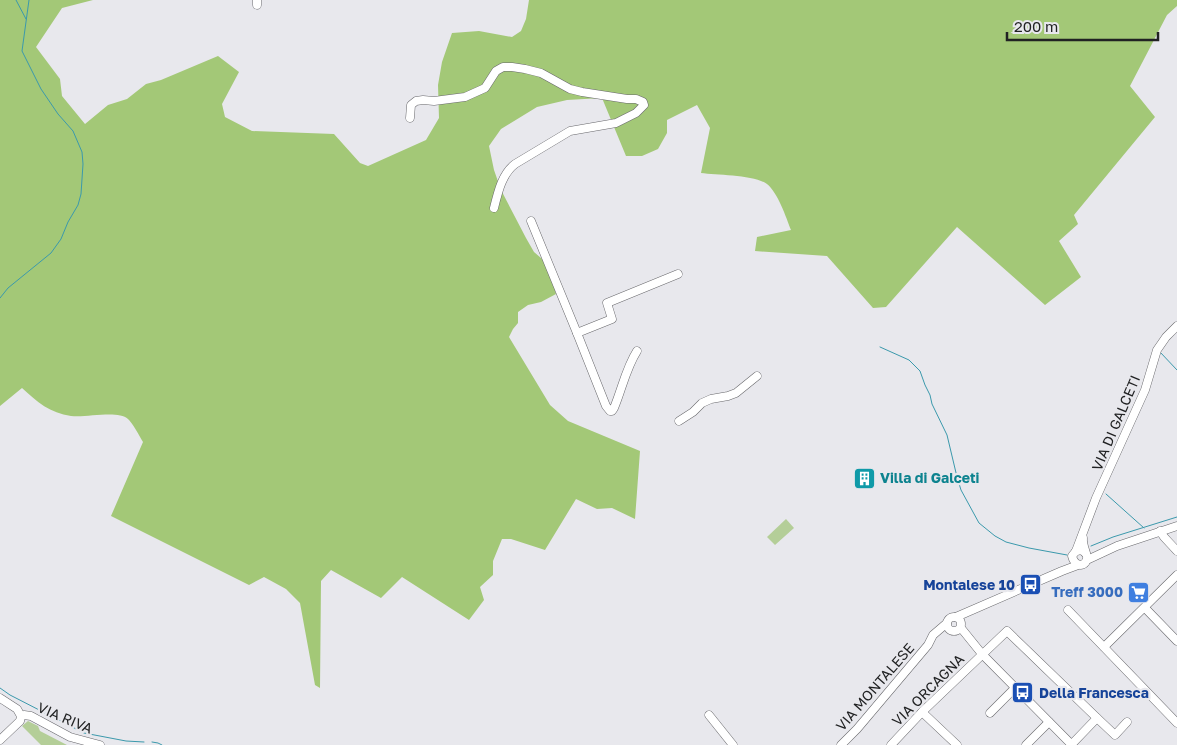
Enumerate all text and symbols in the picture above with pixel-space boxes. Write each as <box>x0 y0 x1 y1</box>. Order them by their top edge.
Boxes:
scale bar <box>1007 10 1158 42</box>
text: 200 m <box>1014 17 1058 35</box>
street label: VIA DI GALCETI <box>1088 373 1143 473</box>
building icon: Villa di Galceti <box>852 466 876 490</box>
place label: Villa di Galceti <box>880 469 980 486</box>
bus stop icon: Montalese 10 <box>1019 573 1043 597</box>
place label: Montalese 10 <box>923 576 1015 593</box>
supermarket icon: Treff 3000 <box>1127 580 1151 604</box>
place label: Treff 3000 <box>1051 583 1123 600</box>
street label: VIA MONTALESE <box>832 639 917 734</box>
street label: VIA ORCAGNA <box>888 650 968 729</box>
bus stop icon: Della Francesca <box>1011 681 1035 705</box>
place label: Della Francesca <box>1039 684 1149 701</box>
street label: VIA RIVA <box>35 698 96 737</box>

